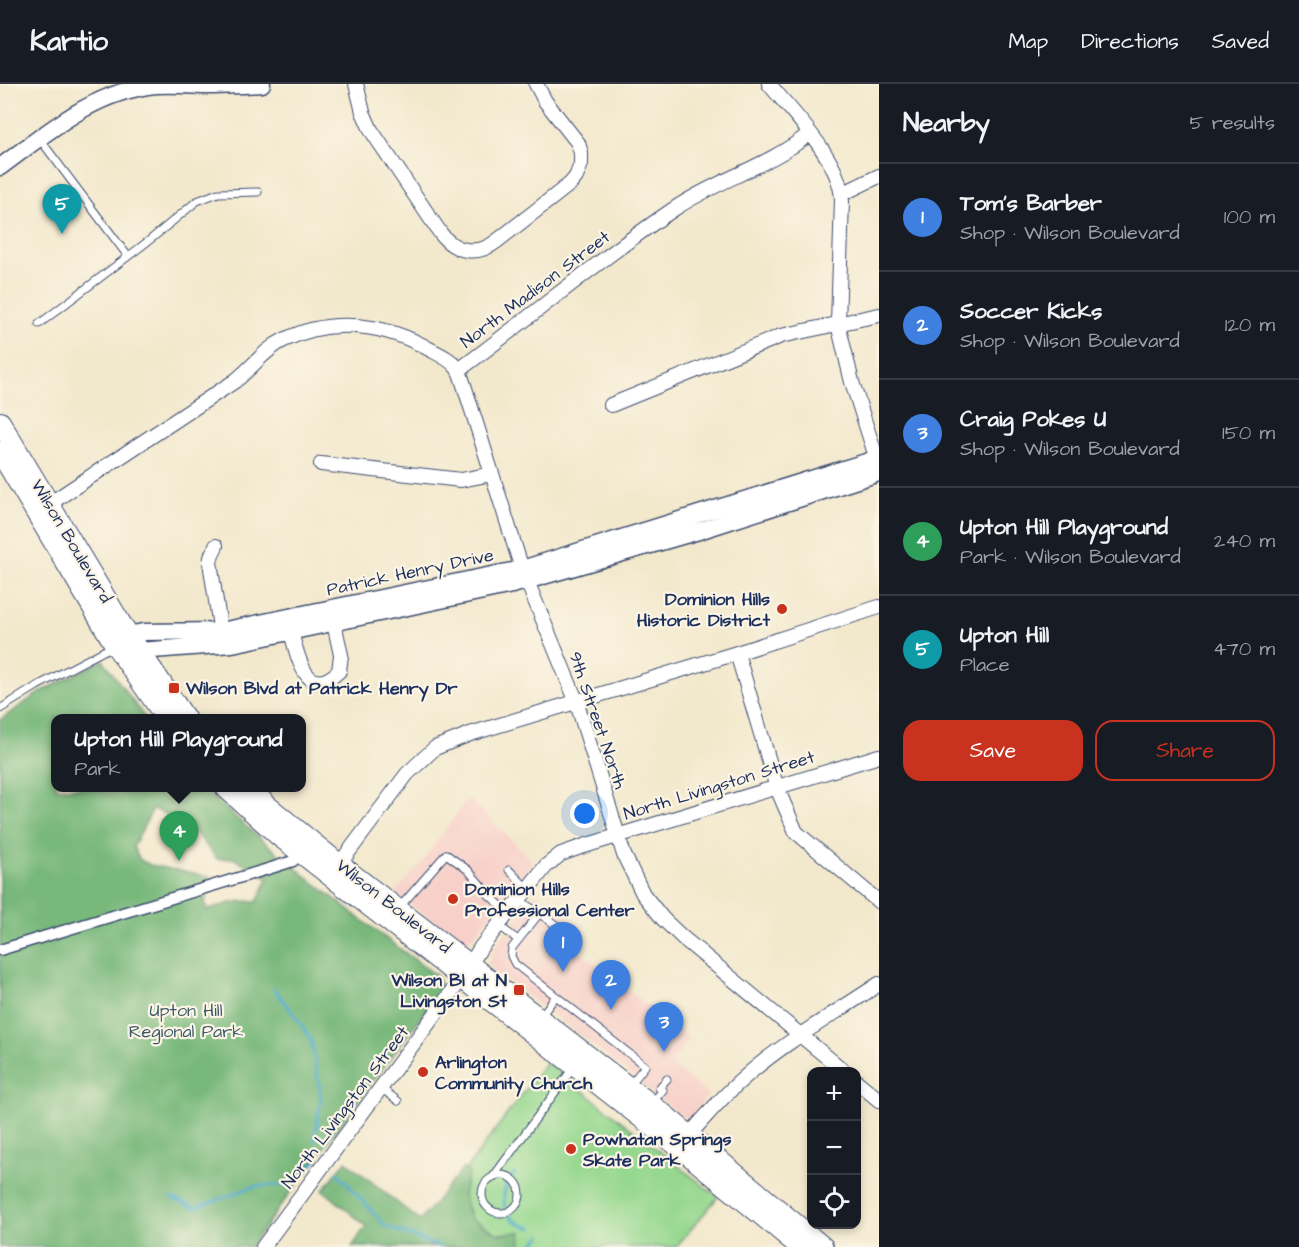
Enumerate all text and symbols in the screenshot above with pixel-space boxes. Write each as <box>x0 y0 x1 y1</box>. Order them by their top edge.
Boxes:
text: Kartio <box>30 22 108 61</box>
text: Map <box>1008 27 1048 56</box>
text: Directions <box>1081 27 1179 56</box>
text: Saved <box>1212 27 1269 56</box>
text: Nearby <box>903 105 990 141</box>
text: 5 results <box>1190 109 1275 137</box>
pin: 5 <box>42 184 82 234</box>
text: Tom's Barber <box>960 188 1102 219</box>
text: 1 <box>921 203 924 231</box>
text: 100 m <box>1224 203 1275 231</box>
text: Shop · Wilson Boulevard <box>960 219 1180 247</box>
street label: North Madison Street <box>455 224 616 354</box>
text: Soccer Kicks <box>960 296 1102 327</box>
text: 2 <box>917 311 928 339</box>
text: 120 m <box>1225 311 1275 339</box>
text: Shop · Wilson Boulevard <box>960 327 1180 355</box>
text: Craig Pokes U <box>960 404 1106 435</box>
text: 3 <box>917 419 928 447</box>
text: 150 m <box>1222 419 1275 447</box>
text: Shop · Wilson Boulevard <box>960 435 1180 463</box>
street label: Wilson Boulevard <box>25 475 118 608</box>
text: Upton Hill Playground <box>960 512 1168 543</box>
text: 4 <box>916 527 929 555</box>
text: 240 m <box>1214 527 1275 555</box>
street label: Patrick Henry Drive <box>324 543 496 603</box>
text: Park · Wilson Boulevard <box>960 543 1181 571</box>
place label: Dominion Hills Historic District <box>637 587 771 633</box>
marker: Dominion Hills Historic District <box>775 602 789 616</box>
text: Upton Hill <box>960 620 1049 651</box>
text: 5 <box>915 635 930 663</box>
text: 470 m <box>1213 635 1275 663</box>
street label: 9th Street North <box>562 648 633 792</box>
text: Place <box>960 651 1010 679</box>
place label: Wilson Blvd at Patrick Henry Dr <box>185 676 457 702</box>
marker: Wilson Blvd at Patrick Henry Dr <box>167 681 181 695</box>
popup <box>51 714 306 792</box>
button: Save <box>903 720 1083 781</box>
button: Share <box>1095 720 1275 781</box>
text: Upton Hill Playground <box>74 724 283 755</box>
street label: North Livingston Street <box>621 744 819 827</box>
text: Park <box>74 755 121 783</box>
your location <box>570 799 599 828</box>
pin: 4 <box>160 812 198 861</box>
street label: Wilson Boulevard <box>331 853 457 959</box>
place label: Dominion Hills Professional Center <box>465 877 635 923</box>
marker: Dominion Hills Professional Center <box>446 892 460 906</box>
pin: 1 <box>544 922 582 972</box>
pin: 2 <box>592 960 630 1010</box>
place label: Wilson Bl at N Livingston St <box>390 968 508 1015</box>
marker: Wilson Bl at N Livingston St <box>512 983 526 997</box>
park label: Upton Hill Regional Park <box>129 998 243 1045</box>
pin: 3 <box>644 1002 684 1052</box>
street label: North Livingston Street <box>276 1020 416 1195</box>
place label: Arlington Community Church <box>435 1050 593 1097</box>
marker: Arlington Community Church <box>416 1065 430 1079</box>
map controls <box>807 1067 861 1229</box>
button: + <box>807 1067 861 1121</box>
button: − <box>807 1121 861 1175</box>
place label: Powhatan Springs Skate Park <box>582 1127 731 1173</box>
marker: Powhatan Springs Skate Park <box>564 1142 578 1156</box>
button: locate <box>807 1175 861 1229</box>

